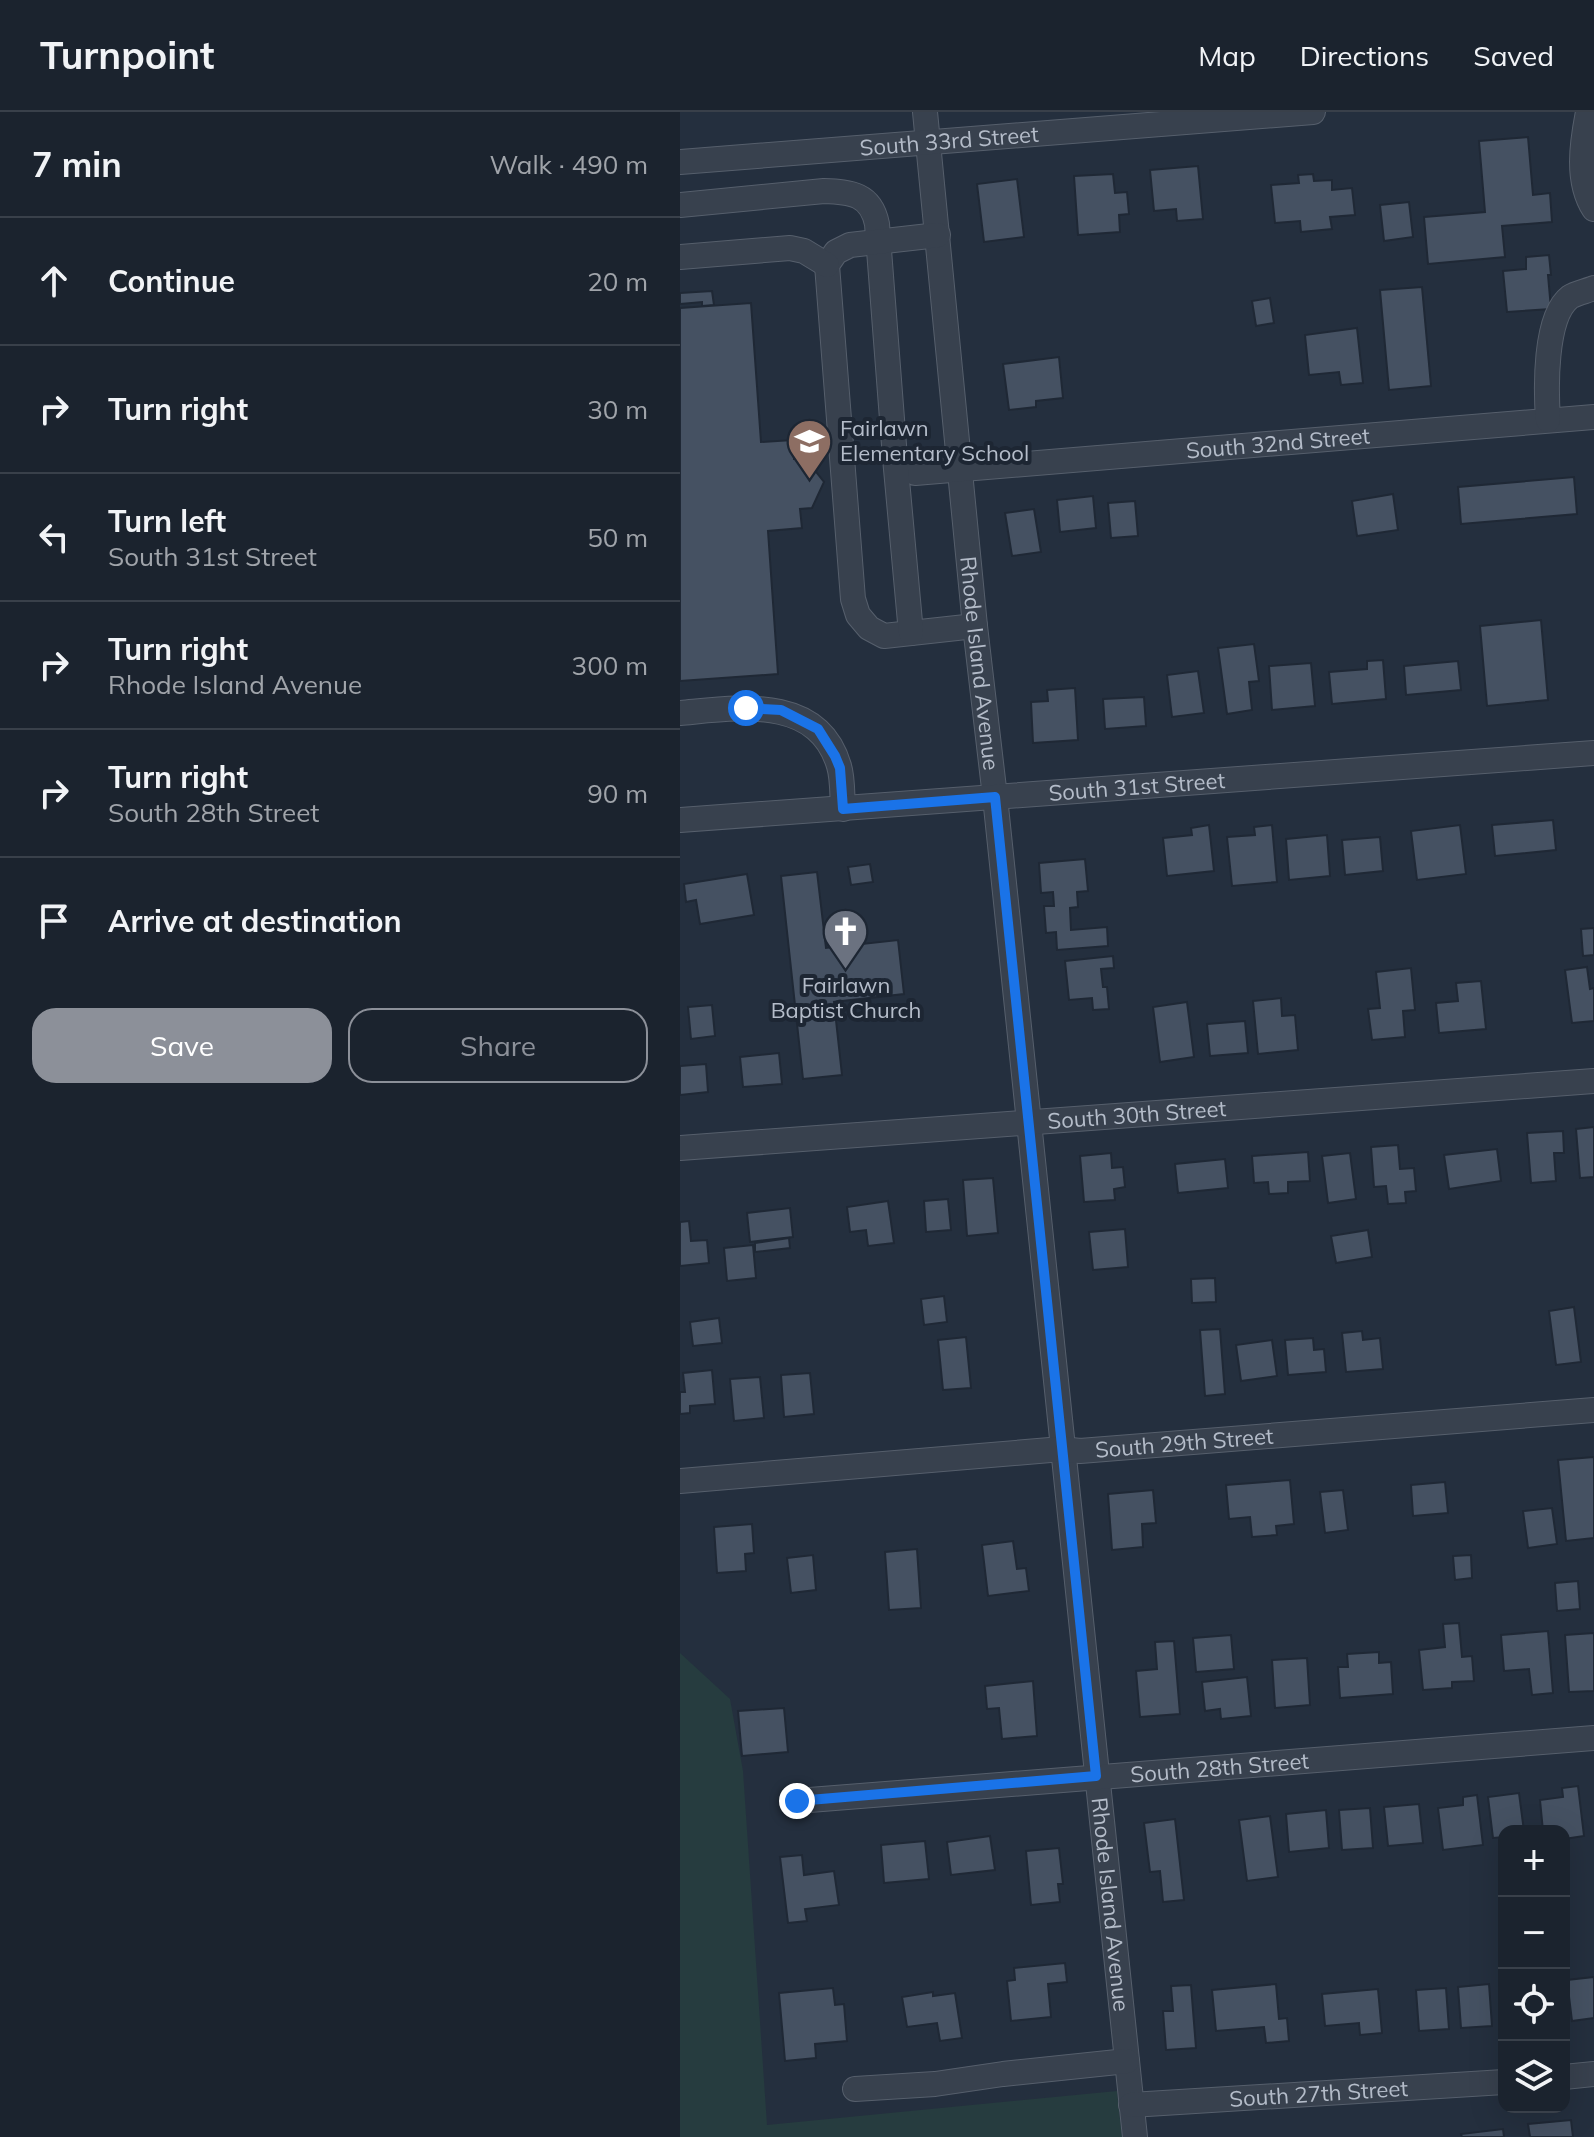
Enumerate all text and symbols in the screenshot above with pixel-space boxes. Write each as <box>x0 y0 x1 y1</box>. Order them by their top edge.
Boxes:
text: Turnpoint <box>40 31 214 79</box>
text: Map <box>1198 38 1256 73</box>
text: Directions <box>1300 38 1429 73</box>
text: Saved <box>1473 38 1554 73</box>
street label: South 33rd Street <box>859 120 1040 162</box>
text: 7 min <box>32 143 122 186</box>
text: Walk · 490 m <box>489 148 648 181</box>
icon: ahead <box>32 259 76 303</box>
text: Continue <box>108 262 235 300</box>
text: 20 m <box>587 265 648 298</box>
icon: right <box>32 387 76 431</box>
text: Turn right <box>108 390 248 428</box>
text: 30 m <box>587 393 648 426</box>
place label: Fairlawn Elementary School <box>840 414 1029 467</box>
school or university icon: Fairlawn Elementary School <box>785 417 833 480</box>
street label: South 32nd Street <box>1185 422 1371 465</box>
text: Turn left <box>108 502 226 540</box>
icon: left <box>32 515 76 559</box>
text: 50 m <box>587 521 648 554</box>
text: South 31st Street <box>108 540 317 573</box>
street label: Rhode Island Avenue <box>954 555 1006 772</box>
text: Turn right <box>108 630 248 668</box>
icon: right <box>32 643 76 687</box>
text: 300 m <box>572 649 648 682</box>
text: Rhode Island Avenue <box>108 668 362 701</box>
route start <box>728 690 764 726</box>
text: Turn right <box>108 758 248 796</box>
street label: South 31st Street <box>1048 766 1226 807</box>
icon: right <box>32 771 76 815</box>
text: 90 m <box>587 777 648 810</box>
text: South 28th Street <box>108 796 319 829</box>
icon: arrive <box>32 899 76 943</box>
text: Arrive at destination <box>108 902 402 940</box>
church icon: Fairlawn Baptist Church <box>822 908 870 971</box>
place label: Fairlawn Baptist Church <box>771 971 921 1024</box>
button: Save <box>32 1008 332 1083</box>
button: Share <box>348 1008 648 1083</box>
street label: South 30th Street <box>1046 1094 1227 1135</box>
street label: South 29th Street <box>1094 1422 1275 1464</box>
street label: South 28th Street <box>1129 1747 1310 1789</box>
route end <box>779 1783 815 1819</box>
street label: Rhode Island Avenue <box>1086 1796 1136 2013</box>
map controls <box>1498 1825 1570 2113</box>
button: + <box>1498 1825 1570 1897</box>
button: − <box>1498 1897 1570 1969</box>
button: locate <box>1498 1969 1570 2041</box>
button: layers <box>1498 2041 1570 2113</box>
street label: South 27th Street <box>1228 2074 1409 2113</box>

